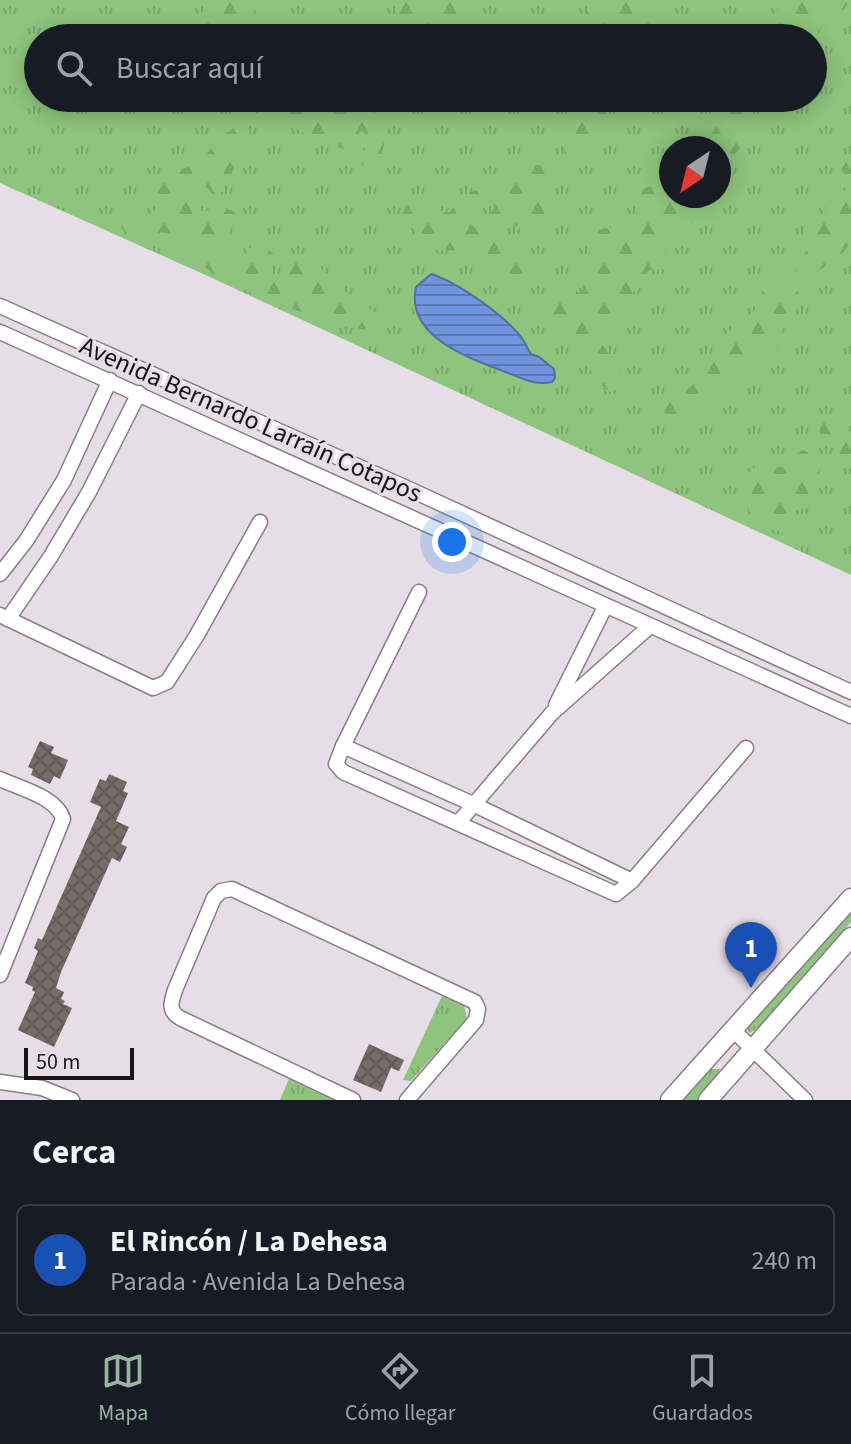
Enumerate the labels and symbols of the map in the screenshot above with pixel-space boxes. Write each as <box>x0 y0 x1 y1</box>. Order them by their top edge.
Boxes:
north arrow <box>659 136 731 208</box>
street label: Avenida Bernardo Larraín Cotapos <box>74 327 428 512</box>
your location <box>432 522 472 562</box>
pin: 1 <box>725 922 777 988</box>
scale bar <box>24 1044 134 1080</box>

